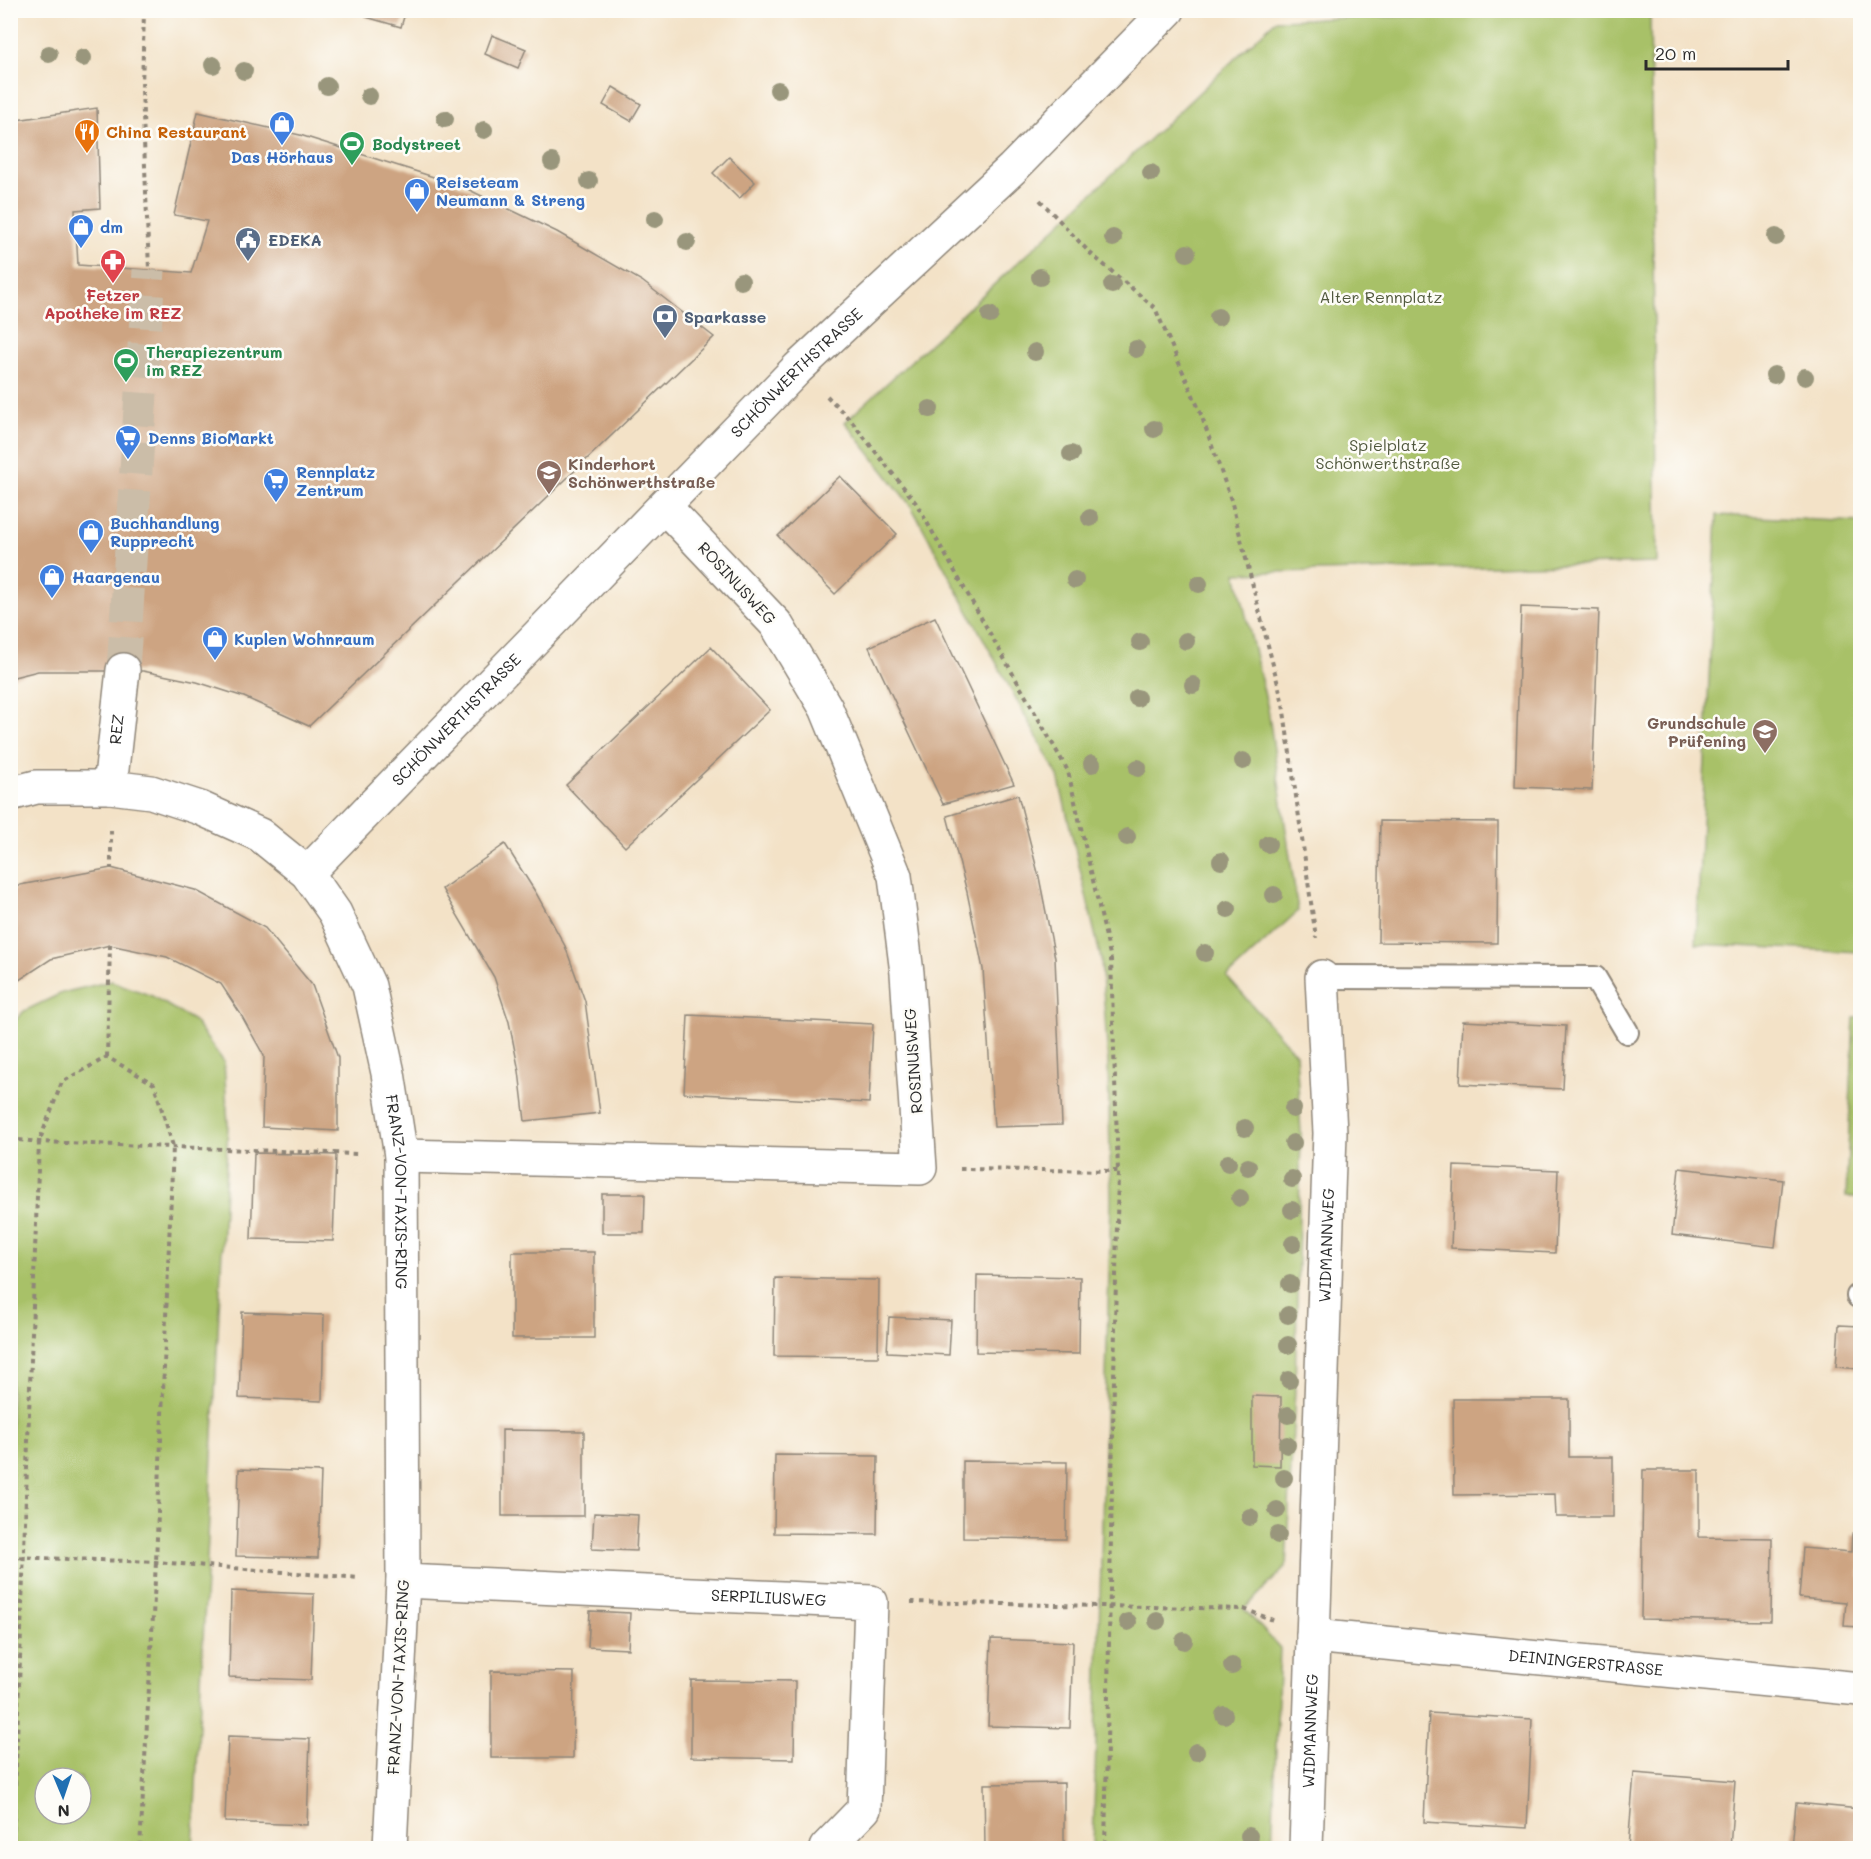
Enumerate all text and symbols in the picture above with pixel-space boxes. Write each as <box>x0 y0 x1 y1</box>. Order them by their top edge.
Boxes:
scale bar <box>1646 33 1788 71</box>
text: 20 m <box>1655 41 1696 65</box>
shop icon: Das Hörhaus <box>267 109 297 147</box>
restaurant icon: China Restaurant <box>72 117 102 155</box>
place label: China Restaurant <box>106 121 247 142</box>
sports icon: Bodystreet <box>337 129 367 167</box>
place label: Bodystreet <box>372 133 461 154</box>
place label: Das Hörhaus <box>231 146 333 167</box>
place label: Reiseteam Neumann & Streng <box>436 171 585 210</box>
shop icon: Reiseteam Neumann & Streng <box>402 176 432 214</box>
shop icon: dm <box>66 212 96 250</box>
place label: dm <box>100 216 123 237</box>
public building icon: EDEKA <box>233 225 263 263</box>
place label: EDEKA <box>268 229 322 250</box>
pharmacy icon: Fetzer Apotheke im REZ <box>98 247 128 285</box>
place label: Fetzer Apotheke im REZ <box>44 284 182 323</box>
park label: Alter Rennplatz <box>1320 286 1443 307</box>
bank icon: Sparkasse <box>650 302 680 340</box>
street label: SCHÖNWERTHSTRASSE <box>725 303 866 441</box>
place label: Sparkasse <box>684 306 766 327</box>
place label: Therapiezentrum im REZ <box>146 341 283 380</box>
sports icon: Therapiezentrum im REZ <box>111 346 141 384</box>
supermarket icon: Denns BioMarkt <box>113 423 143 461</box>
place label: Denns BioMarkt <box>148 427 274 448</box>
park label: Spielplatz Schönwerthstraße <box>1315 434 1461 473</box>
place label: Kinderhort Schönwerthstraße <box>568 453 715 492</box>
school or university icon: Kinderhort Schönwerthstraße <box>534 458 564 496</box>
place label: Rennplatz Zentrum <box>296 461 375 500</box>
supermarket icon: Rennplatz Zentrum <box>261 466 291 504</box>
place label: Buchhandlung Rupprecht <box>110 512 219 551</box>
shop icon: Buchhandlung Rupprecht <box>76 517 106 555</box>
street label: ROSINUSWEG <box>694 537 781 629</box>
shop icon: Haargenau <box>37 562 67 600</box>
place label: Haargenau <box>72 566 160 587</box>
shop icon: Kuplen Wohnraum <box>200 624 230 662</box>
place label: Kuplen Wohnraum <box>234 628 374 649</box>
street label: SCHÖNWERTHSTRASSE <box>387 649 525 790</box>
place label: Grundschule Prüfening <box>1647 712 1746 751</box>
street label: REZ <box>104 713 128 745</box>
school or university icon: Grundschule Prüfening <box>1750 717 1780 755</box>
street label: ROSINUSWEG <box>898 1008 927 1114</box>
street label: FRANZ-VON-TAXIS-RING <box>381 1093 413 1290</box>
street label: WIDMANNWEG <box>1313 1188 1338 1303</box>
street label: FRANZ-VON-TAXIS-RING <box>382 1579 413 1775</box>
street label: SERPILIUSWEG <box>710 1584 827 1610</box>
street label: DEININGERSTRASSE <box>1507 1644 1664 1680</box>
street label: WIDMANNWEG <box>1297 1673 1322 1789</box>
north arrow <box>33 1766 93 1826</box>
text: N <box>57 1801 70 1822</box>

